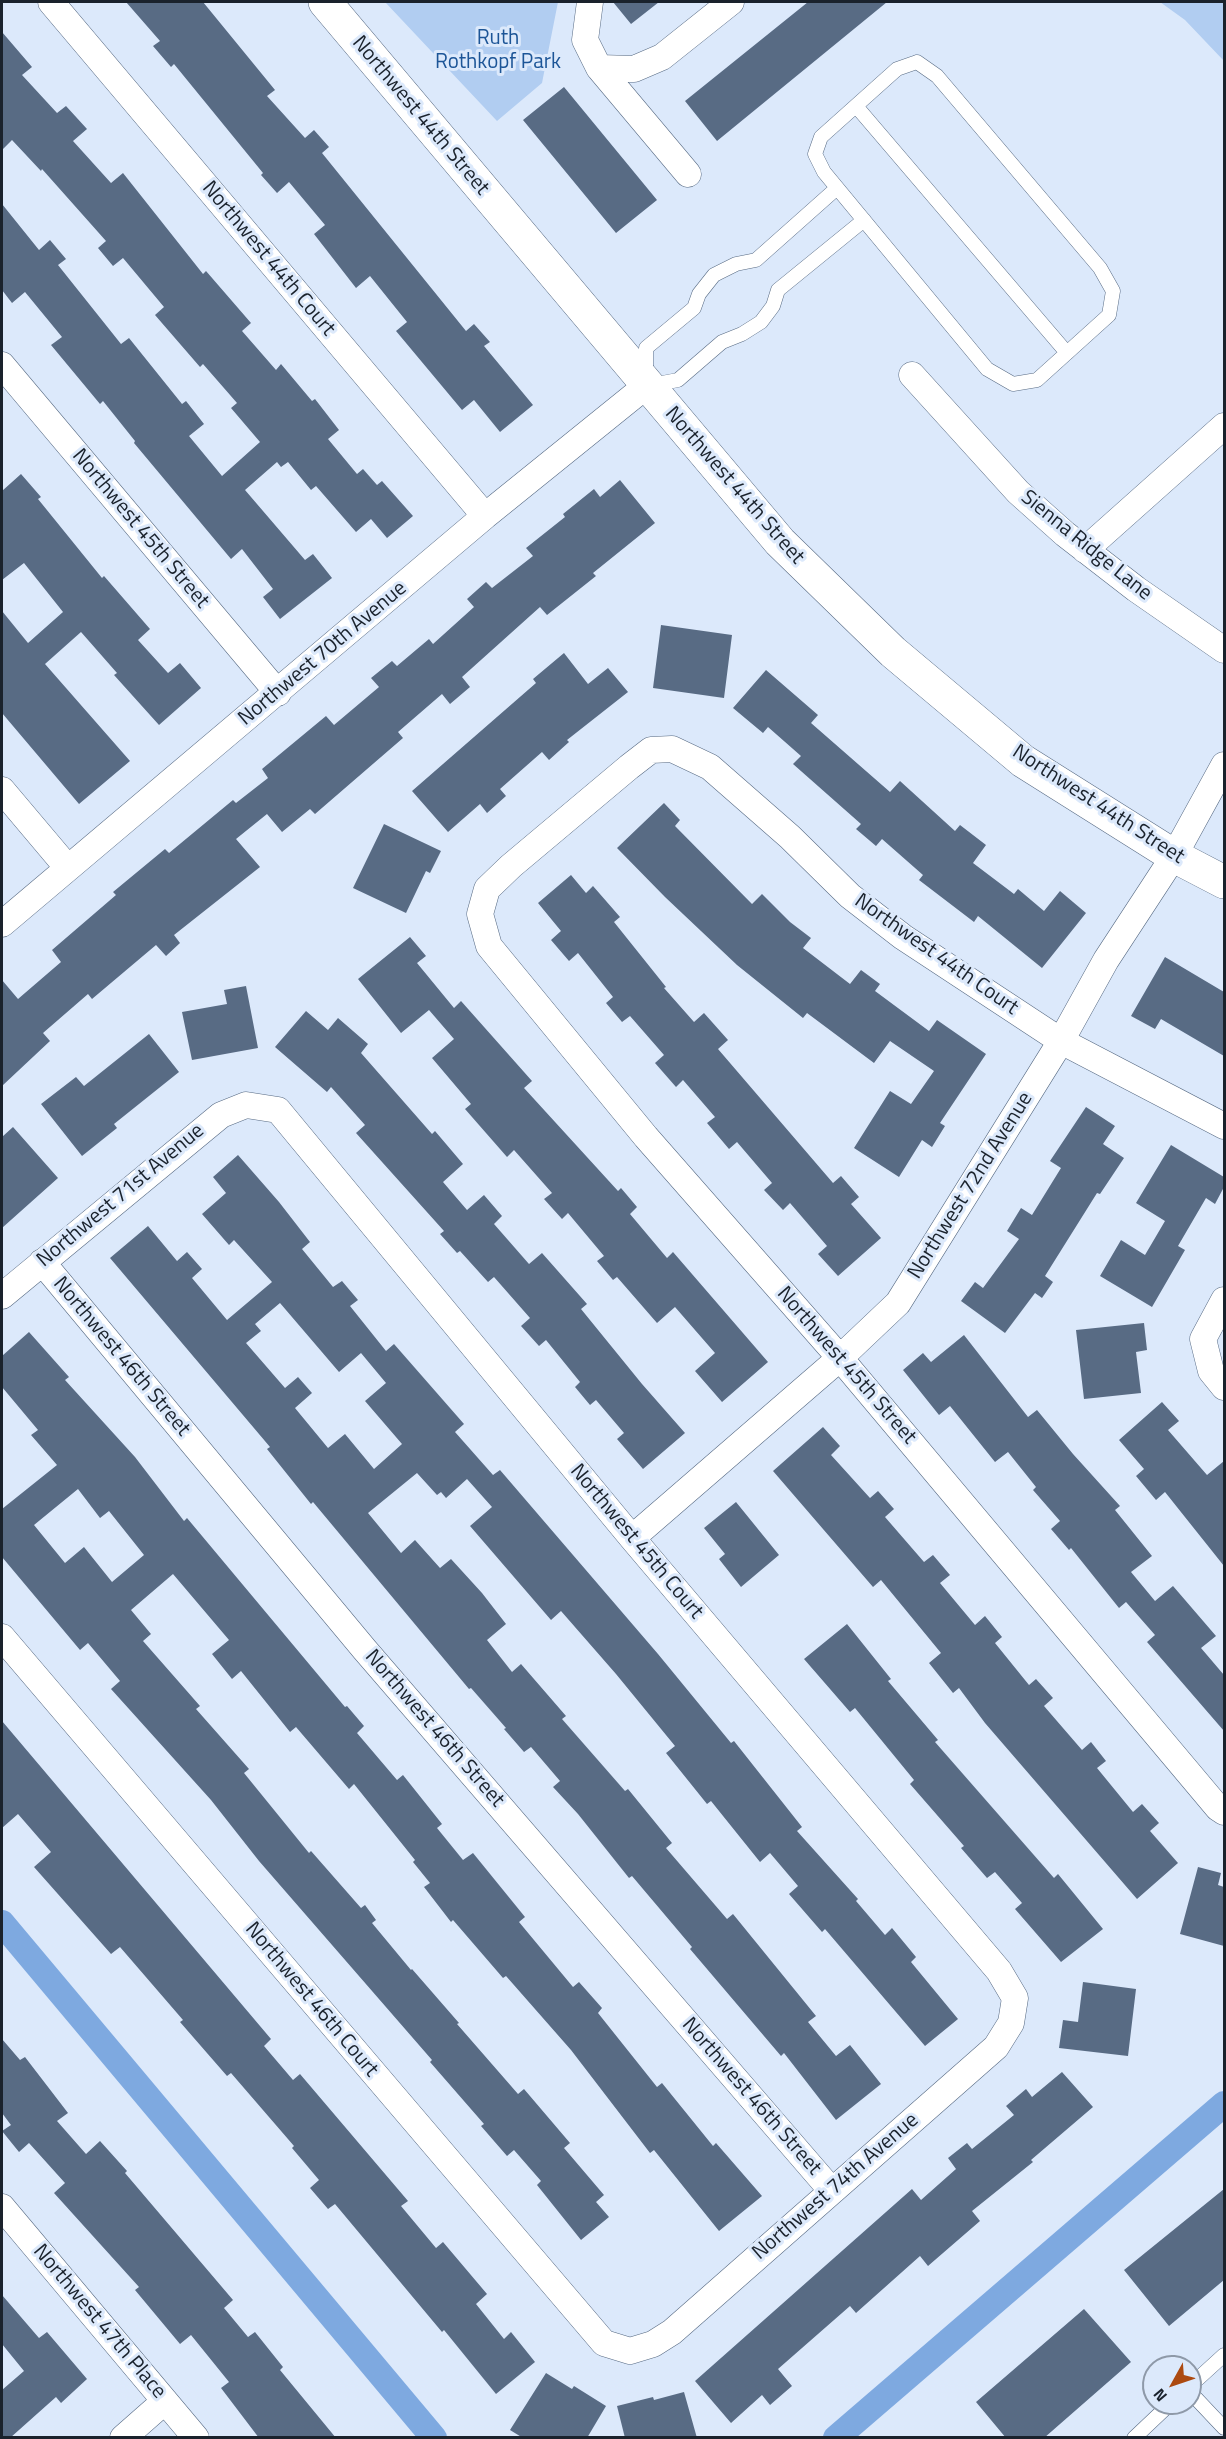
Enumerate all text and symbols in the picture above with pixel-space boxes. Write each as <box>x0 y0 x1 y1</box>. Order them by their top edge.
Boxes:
park label: Ruth Rothkopf Park <box>435 26 561 76</box>
street label: Northwest 44th Street <box>346 31 494 201</box>
street label: Northwest 44th Court <box>196 177 340 341</box>
street label: Northwest 44th Street <box>659 402 809 570</box>
street label: Northwest 45th Street <box>66 444 214 614</box>
street label: Sienna Ridge Lane <box>1015 485 1157 607</box>
street label: Northwest 70th Avenue <box>234 576 412 732</box>
street label: Northwest 44th Street <box>1007 740 1189 870</box>
street label: Northwest 44th Court <box>849 889 1023 1021</box>
street label: Northwest 72nd Avenue <box>903 1088 1039 1284</box>
street label: Northwest 71st Avenue <box>32 1119 210 1273</box>
street label: Northwest 46th Street <box>47 1272 195 1442</box>
street label: Northwest 45th Street <box>771 1282 921 1450</box>
street label: Northwest 45th Court <box>564 1460 708 1624</box>
street label: Northwest 46th Street <box>359 1645 509 1813</box>
street label: Northwest 46th Court <box>239 1918 383 2082</box>
street label: Northwest 46th Street <box>676 2013 826 2181</box>
street label: Northwest 74th Avenue <box>748 2108 924 2266</box>
street label: Northwest 47th Place <box>27 2240 171 2404</box>
north arrow <box>1142 2355 1202 2415</box>
text: N <box>1147 2383 1173 2407</box>

